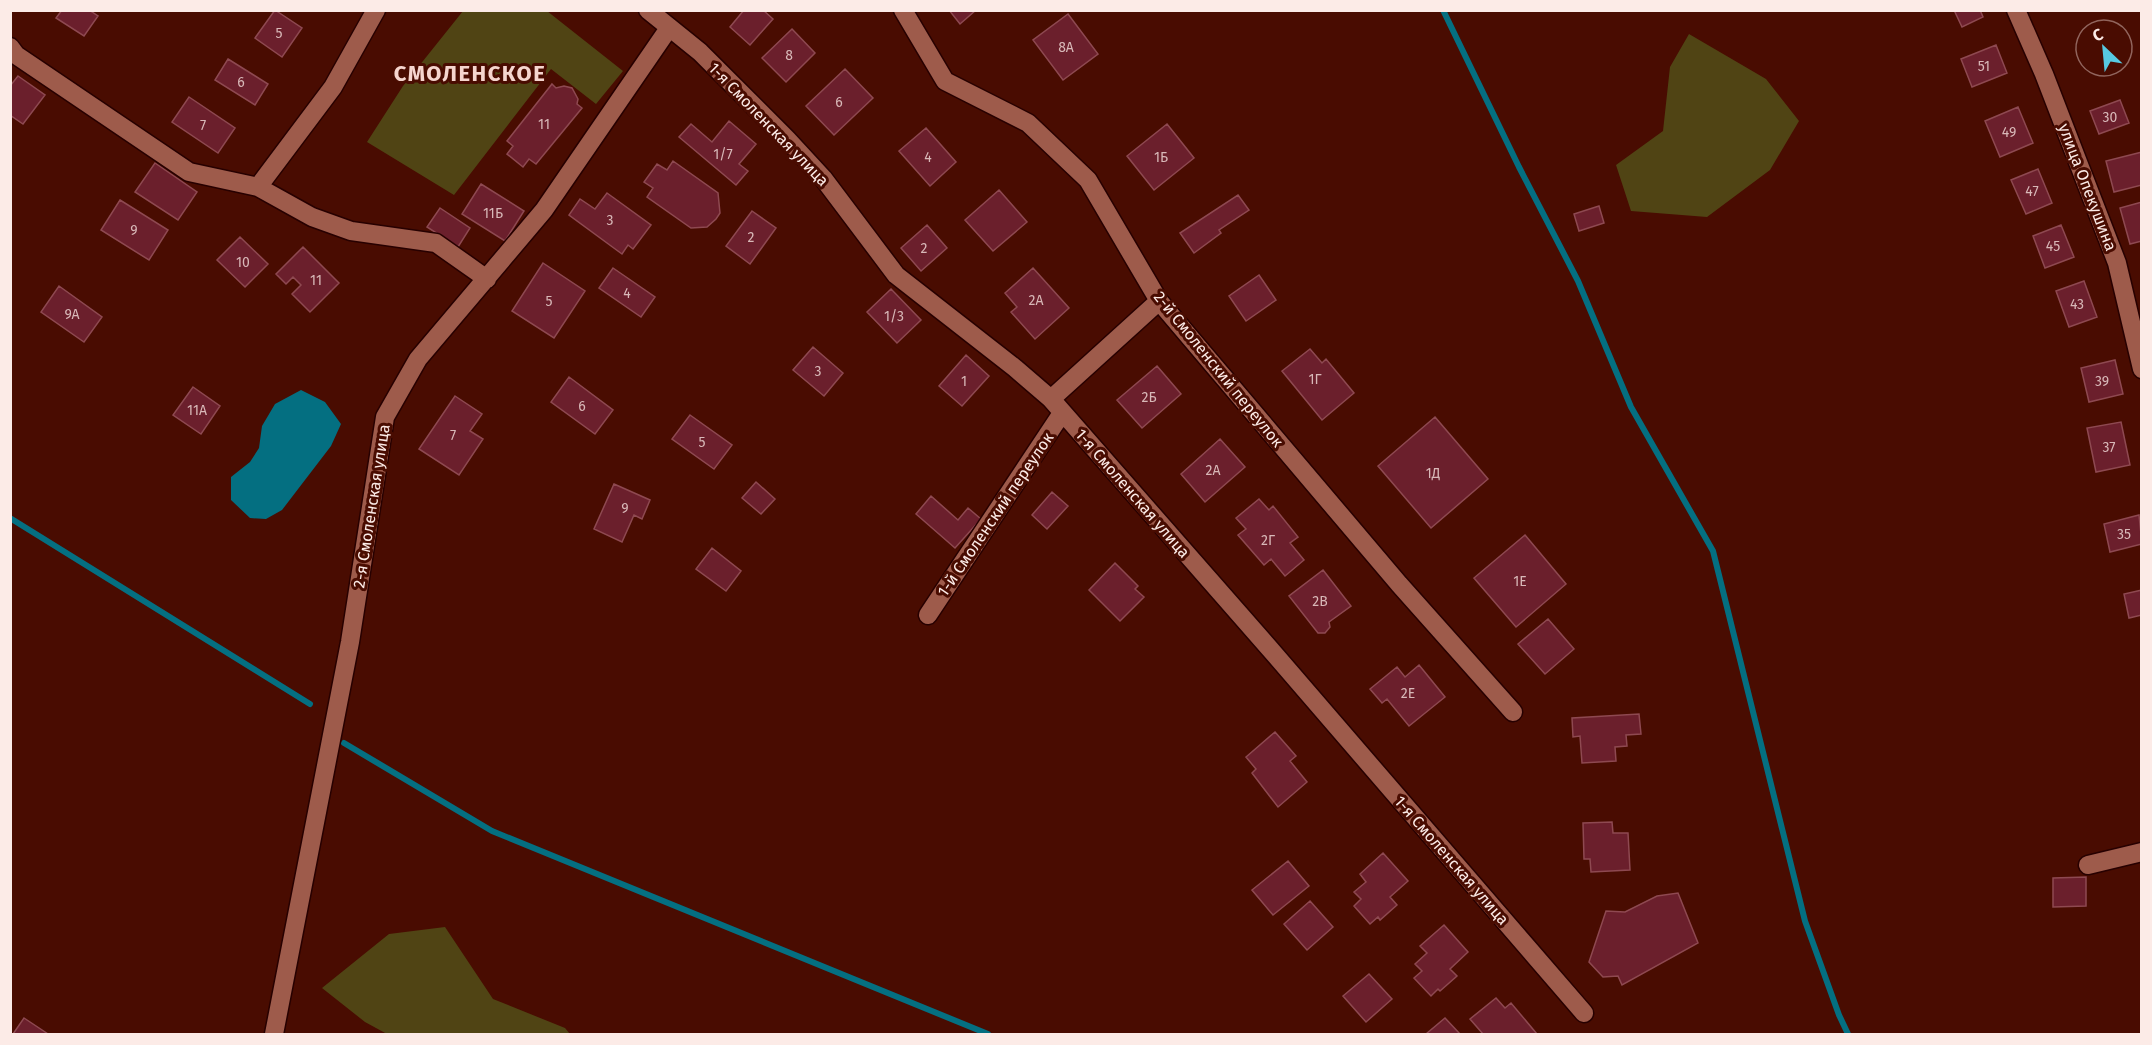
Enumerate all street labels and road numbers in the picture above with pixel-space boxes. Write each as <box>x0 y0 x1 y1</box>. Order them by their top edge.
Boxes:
street label: 1-я Смоленская улица <box>705 59 833 190</box>
street label: улица Опекушина <box>2055 121 2121 253</box>
street label: 2-й Смоленский переулок <box>1150 288 1288 452</box>
street label: 2-я Смоленская улица <box>349 423 394 589</box>
street label: 1-я Смоленская улица <box>1071 425 1194 562</box>
street label: 1-й Смоленский переулок <box>933 428 1058 600</box>
street label: 1-я Смоленская улица <box>1390 792 1513 929</box>

